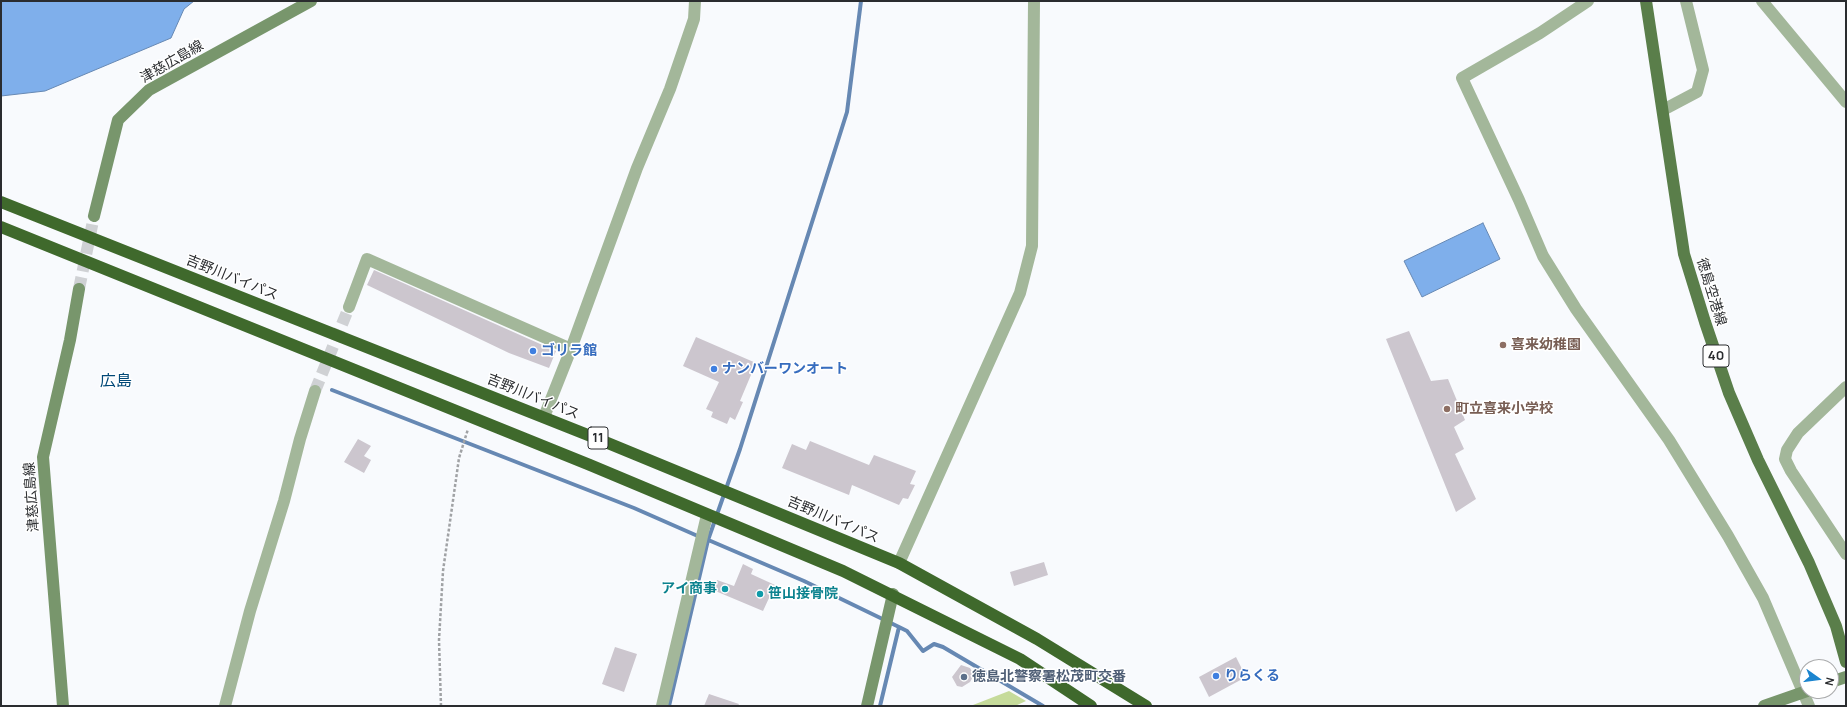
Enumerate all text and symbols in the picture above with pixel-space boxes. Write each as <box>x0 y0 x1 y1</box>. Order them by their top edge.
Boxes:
street label: 津慈広島線 <box>137 37 207 87</box>
street label: 吉野川バイパス <box>183 252 281 304</box>
street label: 徳島空港線 <box>1693 256 1729 328</box>
place label: 喜来幼稚園 <box>1511 337 1581 353</box>
marker: 喜来幼稚園 <box>1498 340 1508 350</box>
place label: ゴリラ館 <box>541 343 597 359</box>
road number: 40 <box>1703 345 1729 367</box>
marker: ゴリラ館 <box>528 346 538 356</box>
place label: ナンバーワンオート <box>722 361 848 377</box>
marker: ナンバーワンオート <box>709 364 719 374</box>
street label: 吉野川バイパス <box>484 371 582 423</box>
district label: 広島 <box>100 372 132 392</box>
place label: 町立喜来小学校 <box>1455 401 1553 417</box>
marker: 町立喜来小学校 <box>1442 404 1452 414</box>
road number: 11 <box>588 427 608 449</box>
street label: 津慈広島線 <box>21 461 43 533</box>
street label: 吉野川バイパス <box>785 493 881 547</box>
place label: アイ商事 <box>661 581 717 597</box>
marker: アイ商事 <box>720 584 730 594</box>
place label: 笹山接骨院 <box>768 586 838 602</box>
marker: 笹山接骨院 <box>755 589 765 599</box>
north arrow <box>1799 659 1839 699</box>
place label: りらくる <box>1224 668 1280 684</box>
place label: 徳島北警察署松茂町交番 <box>972 669 1126 685</box>
marker: りらくる <box>1211 671 1221 681</box>
marker: 徳島北警察署松茂町交番 <box>959 672 969 682</box>
text: N <box>1822 676 1838 687</box>

